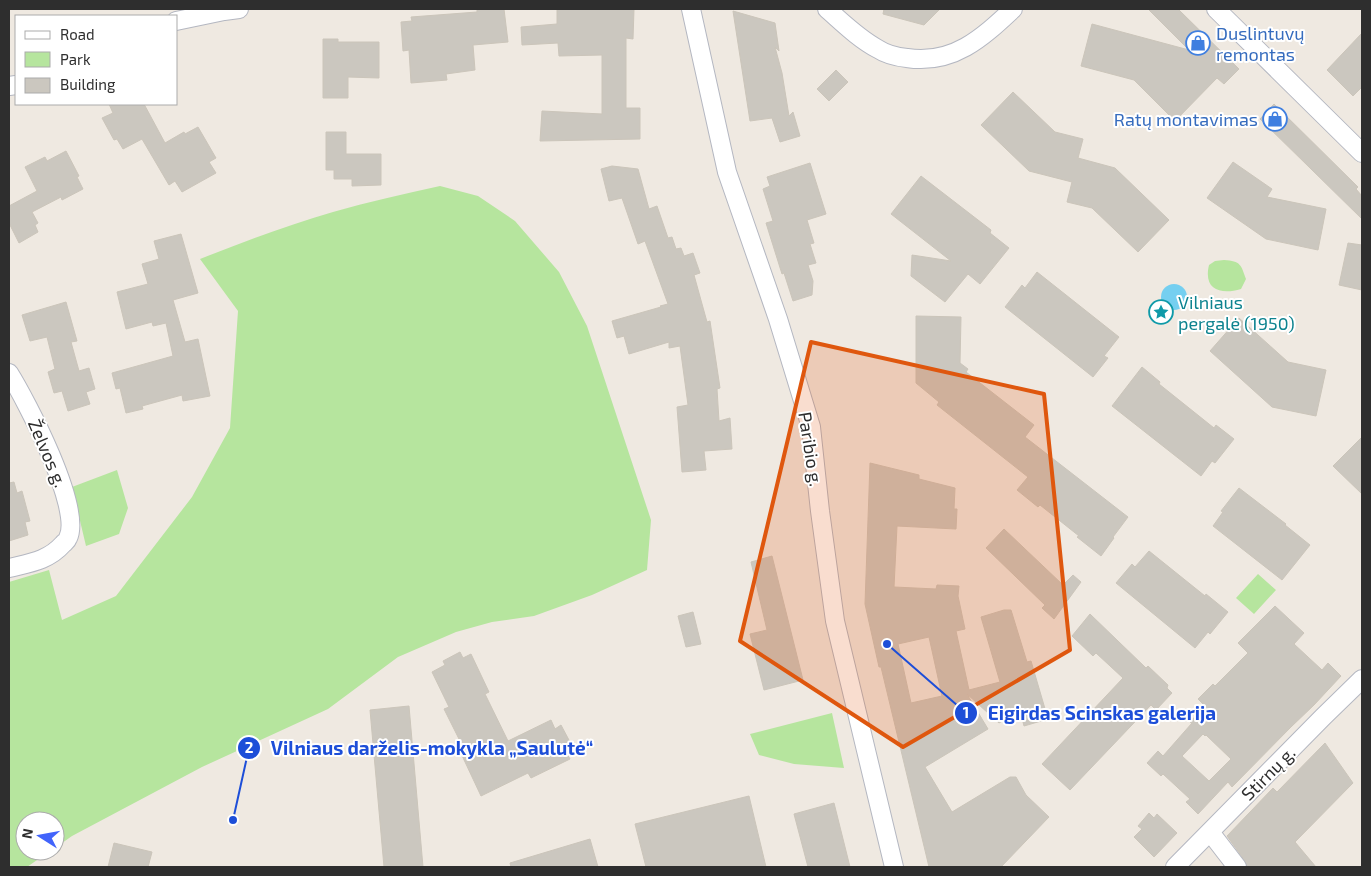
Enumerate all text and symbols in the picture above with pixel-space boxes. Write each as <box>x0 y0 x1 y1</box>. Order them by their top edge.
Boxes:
legend <box>15 15 178 105</box>
place label: Duslintuvų remontas <box>1216 22 1305 65</box>
text: Road <box>60 25 95 43</box>
shop icon: Duslintuvų remontas <box>1185 30 1211 56</box>
text: Park <box>60 50 91 68</box>
text: Building <box>60 75 116 93</box>
shop icon: Ratų montavimas <box>1262 106 1288 132</box>
place label: Ratų montavimas <box>1114 108 1258 130</box>
place label: Vilniaus pergalė (1950) <box>1178 291 1295 334</box>
place icon: Vilniaus pergalė (1950) <box>1148 299 1174 325</box>
street label: Paribio g. <box>794 410 828 488</box>
street label: Želvos g. <box>24 416 72 490</box>
callout: Eigirdas Scinskas galerija <box>953 696 1227 730</box>
text: Eigirdas Scinskas galerija <box>988 701 1216 724</box>
text: 1 <box>963 703 969 721</box>
callout: Vilniaus darželis-mokykla „Saulutė“ <box>236 731 603 765</box>
text: Vilniaus darželis-mokykla „Saulutė“ <box>271 736 593 760</box>
text: 2 <box>245 738 254 756</box>
street label: Stirnų g. <box>1236 741 1300 805</box>
north arrow <box>15 811 65 861</box>
text: N <box>17 827 36 840</box>

